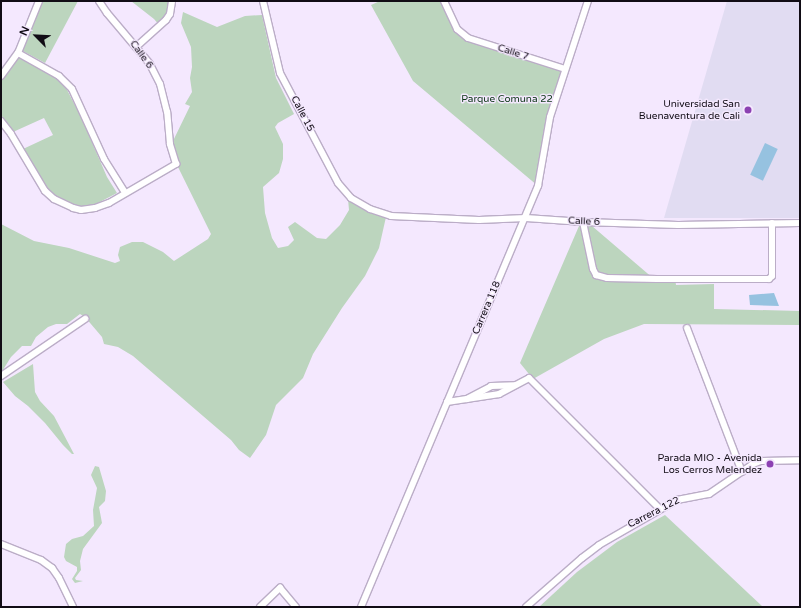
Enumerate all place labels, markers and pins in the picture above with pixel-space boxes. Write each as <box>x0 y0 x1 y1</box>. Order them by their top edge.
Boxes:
place label: Universidad San Buenaventura de Cali <box>639 98 740 122</box>
marker: Universidad San Buenaventura de Cali <box>743 105 753 115</box>
place label: Parada MIO - Avenida Los Cerros Melendez <box>658 452 762 476</box>
marker: Parada MIO - Avenida Los Cerros Melendez <box>765 459 775 469</box>

